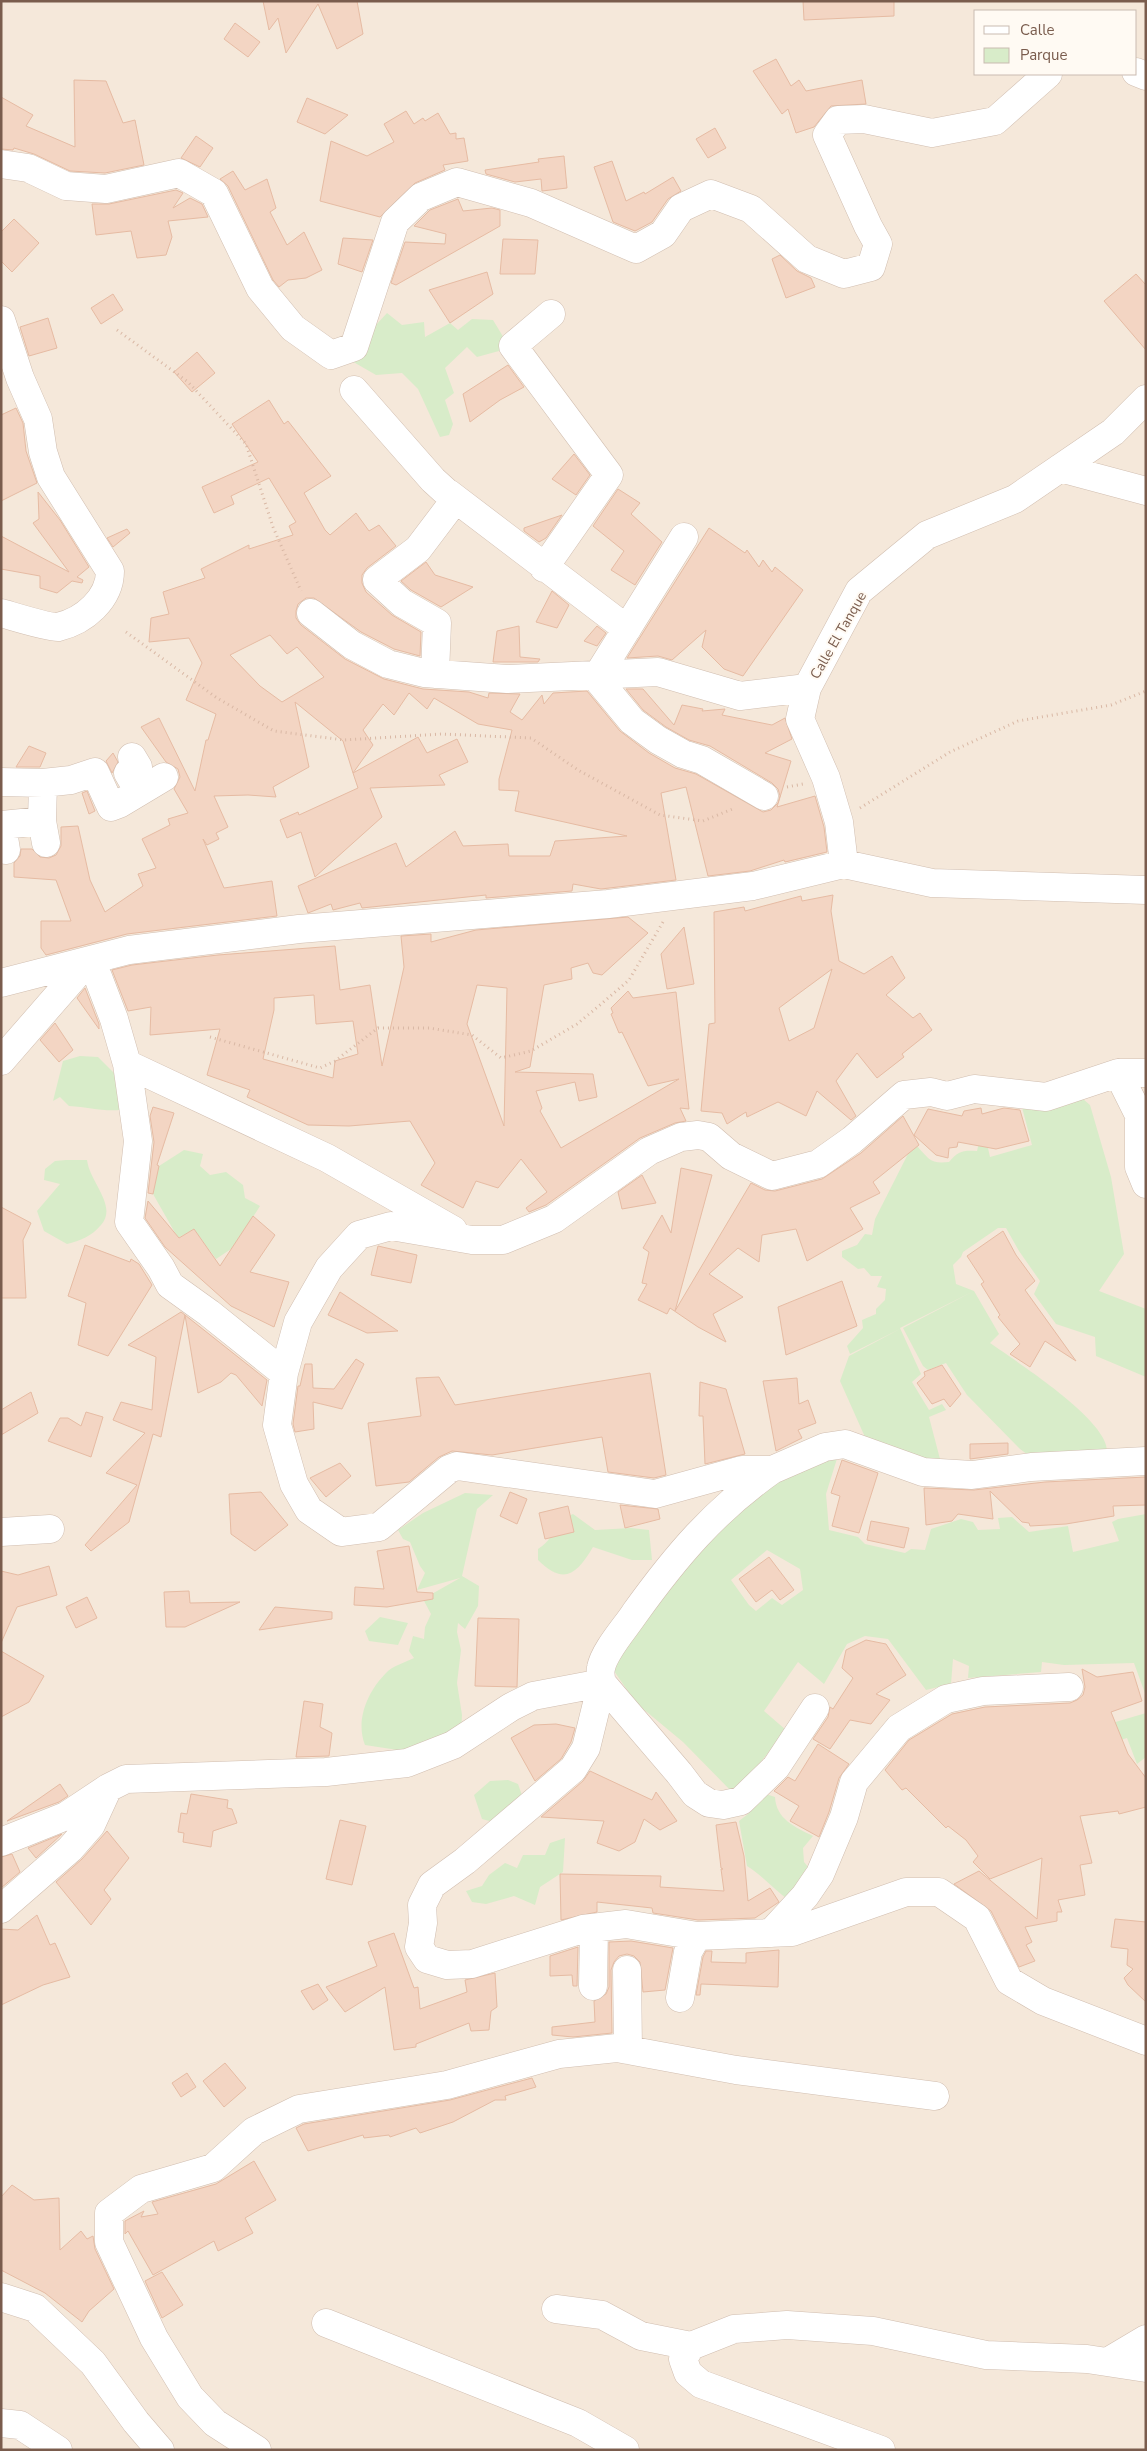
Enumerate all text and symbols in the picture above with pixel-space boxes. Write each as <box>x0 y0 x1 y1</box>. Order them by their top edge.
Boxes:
legend <box>974 10 1137 75</box>
text: Calle <box>1020 20 1055 40</box>
text: Parque <box>1020 45 1068 65</box>
street label: Calle El Tanque <box>806 588 871 682</box>

